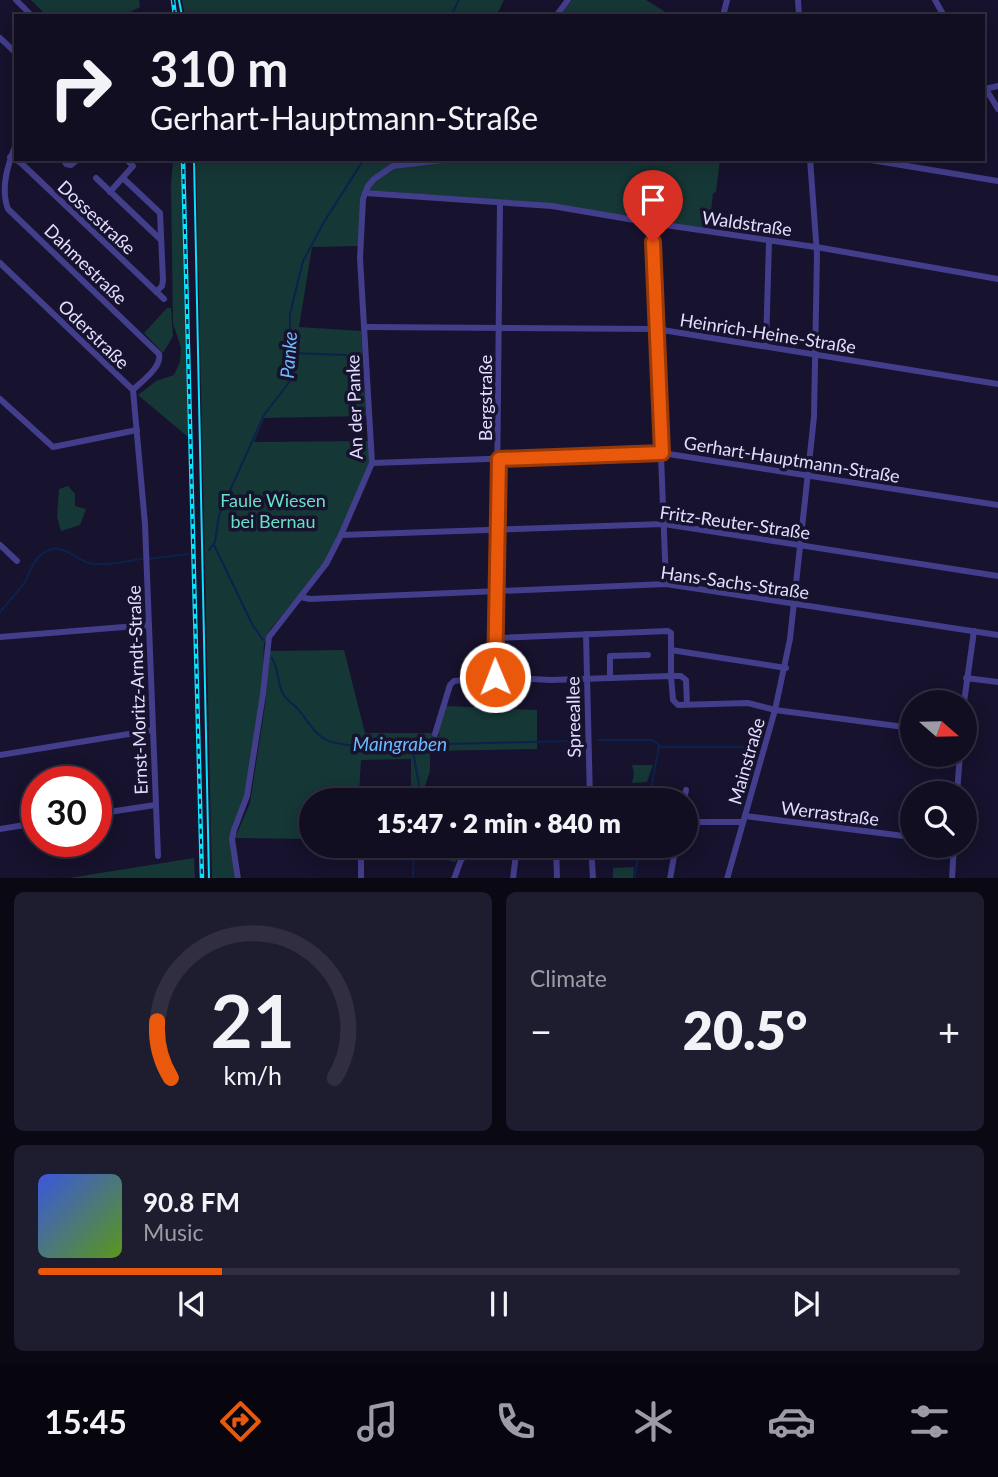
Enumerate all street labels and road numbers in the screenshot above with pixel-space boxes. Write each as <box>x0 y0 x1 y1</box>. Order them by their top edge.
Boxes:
street label: Dossestraße <box>54 175 140 259</box>
street label: Waldstraße <box>701 206 793 240</box>
street label: Dahmestraße <box>40 219 132 309</box>
street label: Oderstraße <box>54 295 134 373</box>
street label: Heinrich-Heine-Straße <box>678 308 858 358</box>
street label: An der Panke <box>341 354 367 460</box>
street label: Bergstraße <box>474 355 496 441</box>
street label: Gerhart-Hauptmann-Straße <box>682 431 902 487</box>
street label: Fritz-Reuter-Straße <box>658 501 812 543</box>
street label: Hans-Sachs-Straße <box>659 561 811 603</box>
street label: Ernst-Moritz-Arndt-Straße <box>122 585 152 795</box>
street label: Spreeallee <box>561 676 585 758</box>
street label: Mainstraße <box>723 715 769 807</box>
street label: Werrastraße <box>780 796 880 830</box>

